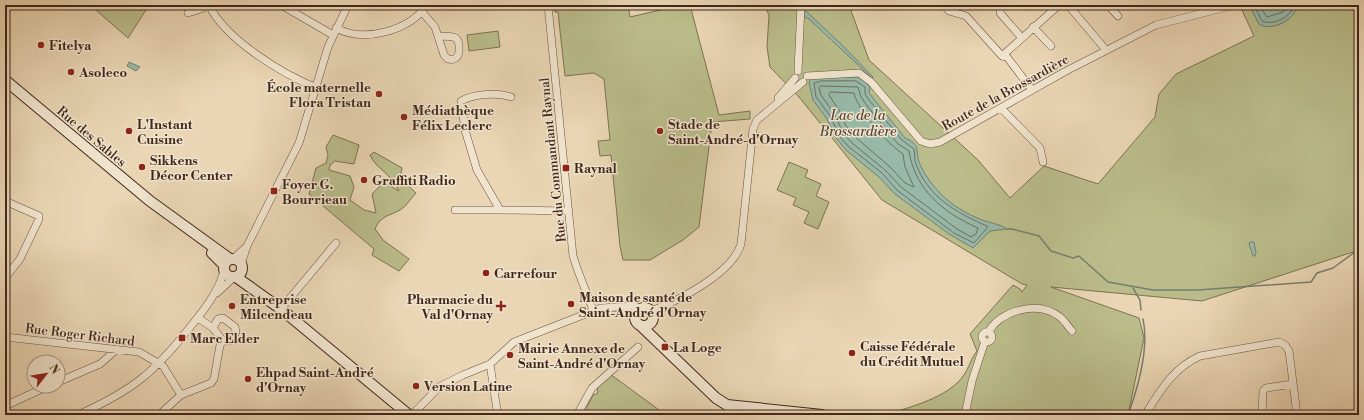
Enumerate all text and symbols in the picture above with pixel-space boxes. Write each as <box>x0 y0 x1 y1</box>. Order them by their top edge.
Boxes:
place label: Fitelya <box>49 38 92 54</box>
marker: Fitelya <box>36 40 46 50</box>
street label: Route de la Brossardière <box>939 51 1072 134</box>
place label: Asoleco <box>78 65 128 81</box>
marker: Asoleco <box>66 67 76 77</box>
street label: Rue du Commandant Raynal <box>536 77 570 243</box>
place label: École maternelle Flora Tristan <box>267 79 371 111</box>
marker: École maternelle Flora Tristan <box>374 89 384 99</box>
street label: Rue des Sables <box>53 103 129 171</box>
place label: Médiathèque Félix Leclerc <box>412 103 494 134</box>
water label: Lac de la Brossardière <box>818 107 897 141</box>
marker: Médiathèque Félix Leclerc <box>399 112 409 122</box>
place label: L'Instant Cuisine <box>137 117 193 148</box>
place label: Stade de Saint-André-d'Ornay <box>668 117 799 148</box>
marker: L'Instant Cuisine <box>124 126 134 136</box>
marker: Stade de Saint-André-d'Ornay <box>655 126 665 136</box>
place label: Sikkens Décor Center <box>150 153 233 184</box>
place label: Raynal <box>574 161 617 177</box>
marker: Sikkens Décor Center <box>137 162 147 172</box>
marker: Raynal <box>561 163 571 173</box>
place label: Graffiti Radio <box>372 173 456 189</box>
marker: Graffiti Radio <box>359 175 369 185</box>
place label: Foyer G. Bourrieau <box>282 177 347 208</box>
marker: Foyer G. Bourrieau <box>269 186 279 196</box>
place label: Carrefour <box>494 266 558 282</box>
marker: Carrefour <box>481 268 491 278</box>
place label: Maison de santé de Saint-André d'Ornay <box>579 290 707 321</box>
place label: Entreprise Milcendeau <box>240 292 312 323</box>
place label: Pharmacie du Val d'Ornay <box>407 292 493 323</box>
marker: Maison de santé de Saint-André d'Ornay <box>566 299 576 309</box>
marker: Entreprise Milcendeau <box>227 301 237 311</box>
marker: Pharmacie du Val d'Ornay <box>496 301 506 311</box>
street label: Rue Roger Richard <box>24 320 136 350</box>
place label: Marc Elder <box>190 331 260 347</box>
marker: Marc Elder <box>177 333 187 343</box>
place label: Caisse Fédérale du Crédit Mutuel <box>860 339 965 370</box>
place label: La Loge <box>673 340 722 356</box>
place label: Mairie Annexe de Saint-André d'Ornay <box>518 341 646 372</box>
marker: La Loge <box>660 342 670 352</box>
marker: Caisse Fédérale du Crédit Mutuel <box>847 348 857 358</box>
marker: Mairie Annexe de Saint-André d'Ornay <box>505 350 515 360</box>
north arrow <box>26 354 66 394</box>
text: N <box>45 362 62 377</box>
place label: Ehpad Saint-André d'Ornay <box>256 365 374 396</box>
marker: Ehpad Saint-André d'Ornay <box>243 374 253 384</box>
place label: Version Latine <box>423 379 512 395</box>
marker: Version Latine <box>411 381 421 391</box>

